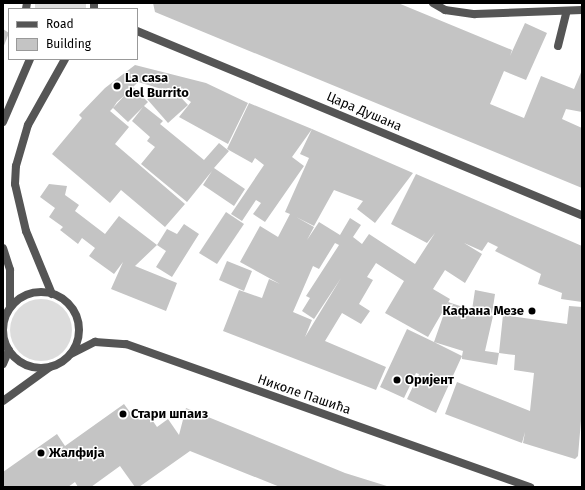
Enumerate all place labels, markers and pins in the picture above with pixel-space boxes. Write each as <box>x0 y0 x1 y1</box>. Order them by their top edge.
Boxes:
place label: La casa del Burrito <box>125 71 189 102</box>
marker: La casa del Burrito <box>112 81 122 91</box>
place label: Кафана Мезе <box>443 303 524 319</box>
marker: Кафана Мезе <box>527 306 537 316</box>
place label: Оријент <box>405 372 454 388</box>
marker: Оријент <box>392 375 402 385</box>
place label: Стари шпаиз <box>131 406 208 422</box>
marker: Стари шпаиз <box>118 409 128 419</box>
place label: Жалфија <box>49 445 105 461</box>
marker: Жалфија <box>36 448 46 458</box>

